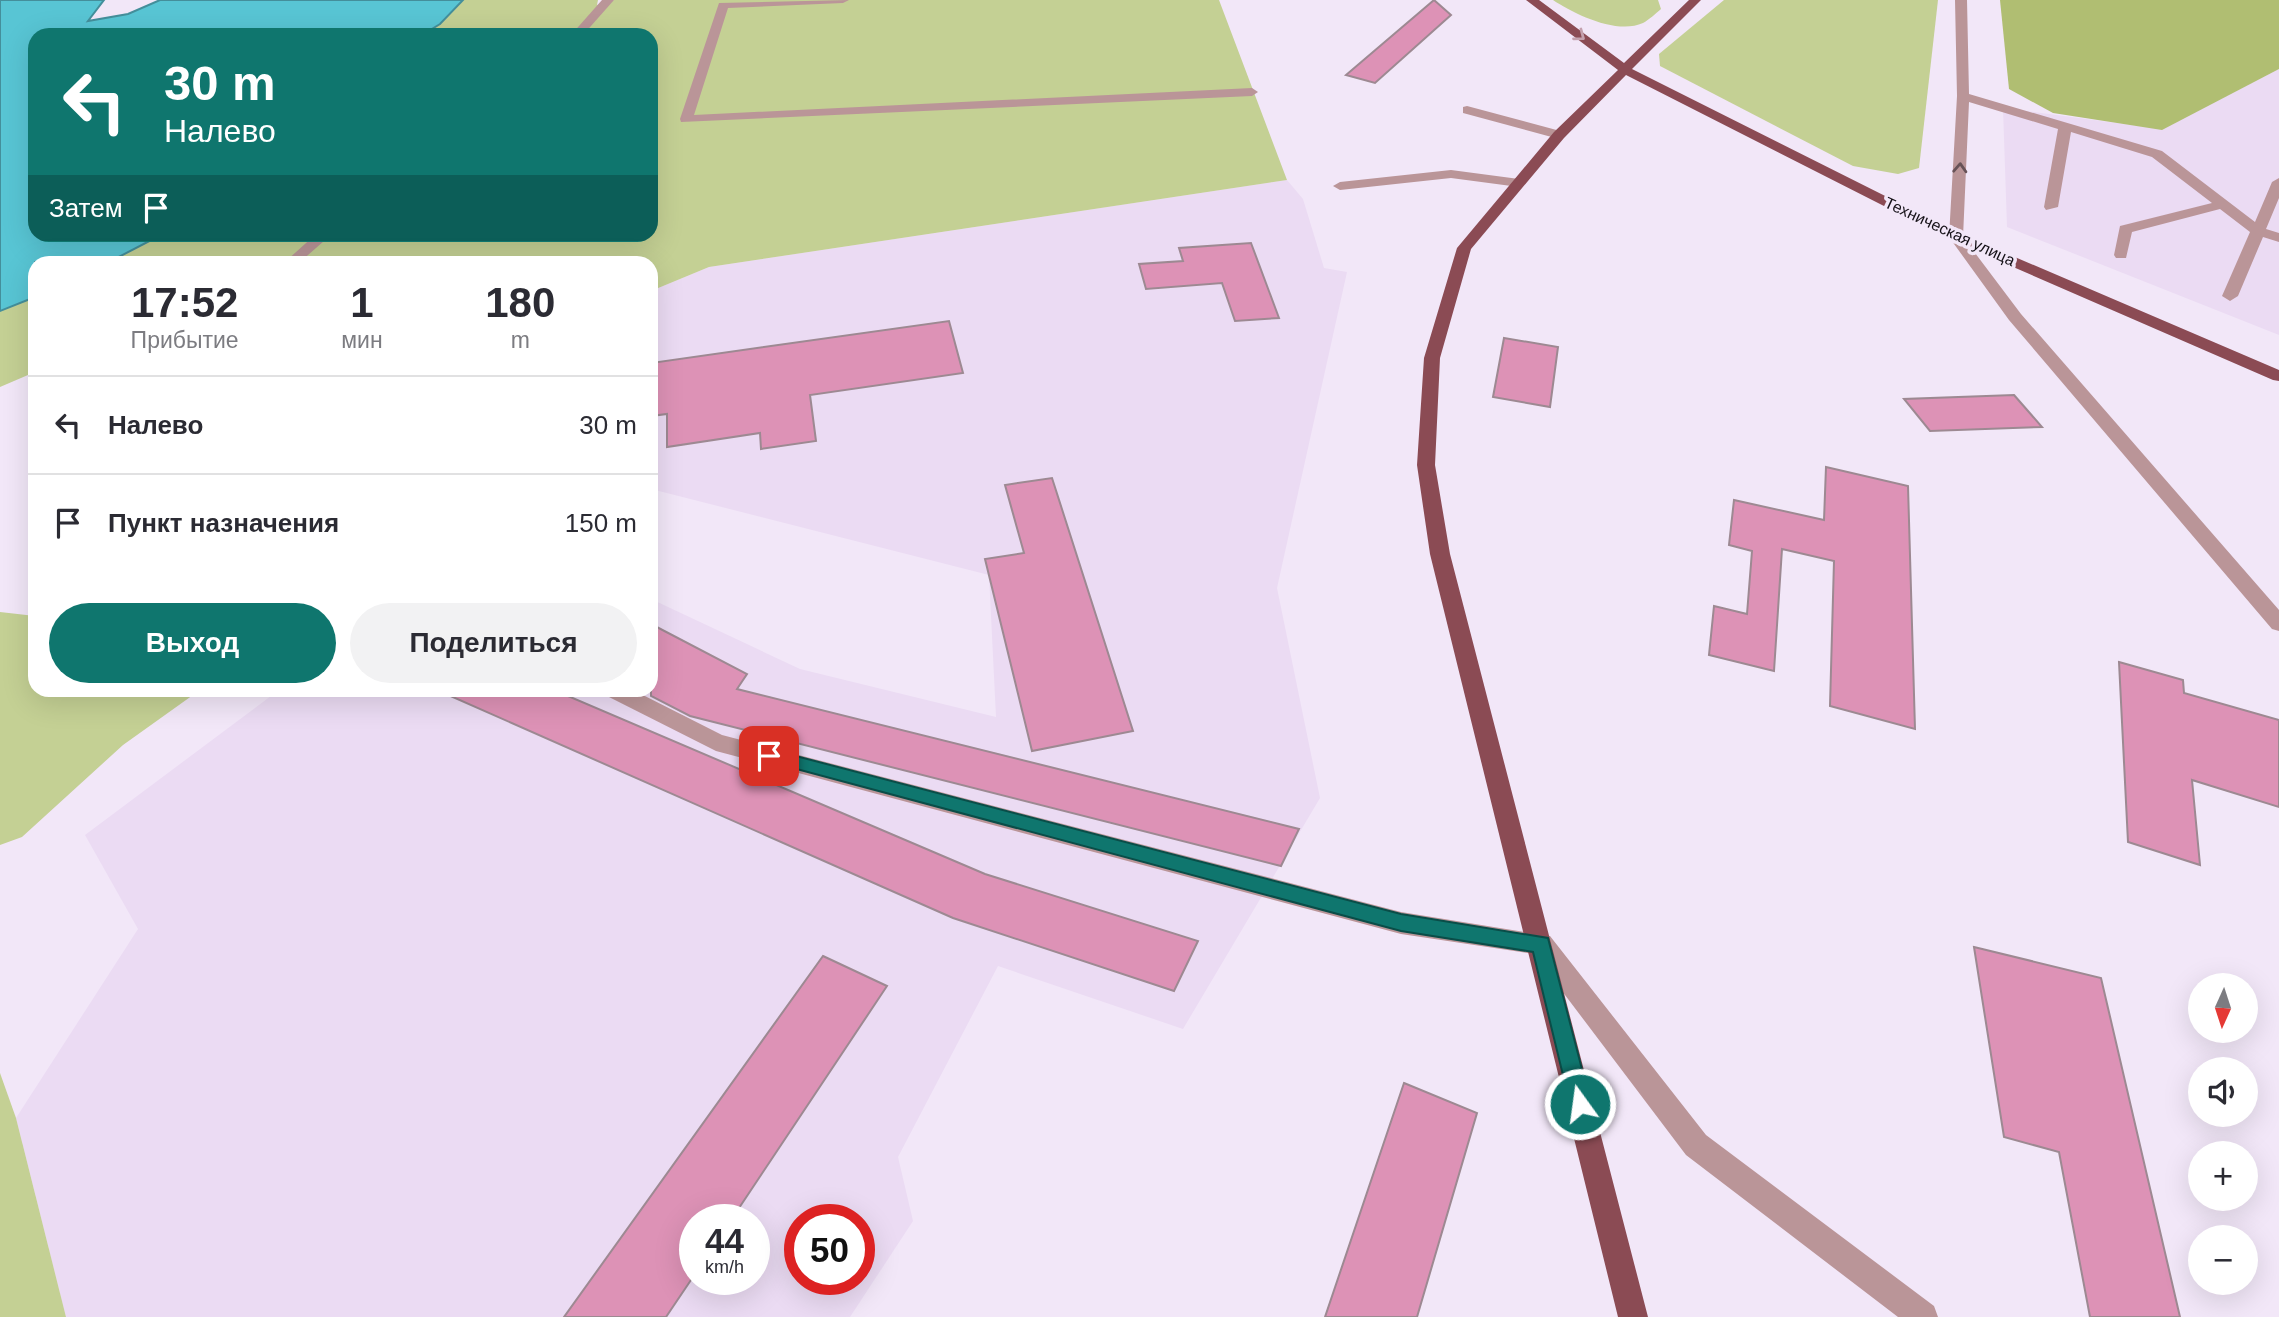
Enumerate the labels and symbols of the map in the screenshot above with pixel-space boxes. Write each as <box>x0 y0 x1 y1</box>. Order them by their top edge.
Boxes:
one-way arrow <box>1572 27 1584 40</box>
one-way arrow <box>1953 163 1968 174</box>
street label: Техническая улица <box>1882 194 2018 269</box>
pin <box>739 726 799 786</box>
north arrow <box>2188 973 2258 1043</box>
position arrow <box>1543 1067 1617 1141</box>
speed limit sign: 50 <box>784 1204 875 1295</box>

